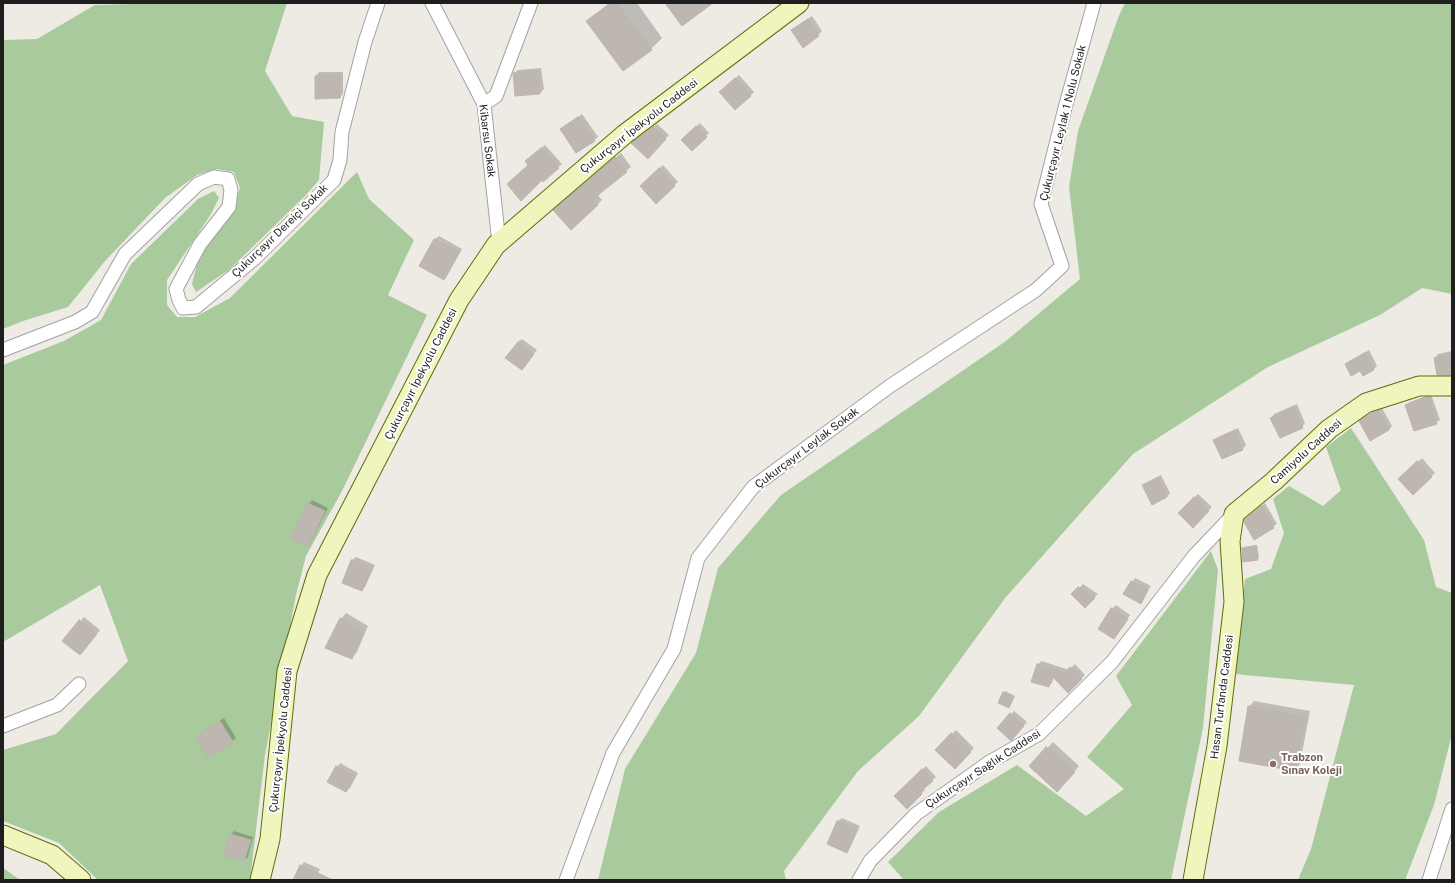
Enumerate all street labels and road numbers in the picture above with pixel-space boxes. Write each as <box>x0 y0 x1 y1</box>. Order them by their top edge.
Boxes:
street label: Çukurçayır Leylak 1 Nolu Sokak <box>1037 44 1089 202</box>
street label: Çukurçayır İpekyolu Caddesi <box>578 76 700 176</box>
street label: Kibarsu Sokak <box>476 104 498 178</box>
street label: Çukurçayır Dereiçi Sokak <box>229 182 331 280</box>
street label: Çukurçayır İpekyolu Caddesi <box>382 306 460 442</box>
street label: Çukurçayır Leylak Sokak <box>753 405 861 491</box>
street label: Camiyolu Caddesi <box>1268 417 1344 487</box>
street label: Hasan Turfanda Caddesi <box>1208 634 1236 760</box>
street label: Çukurçayır İpekyolu Caddesi <box>267 667 295 813</box>
street label: Çukurçayır Sağlık Caddesi <box>923 727 1043 811</box>

